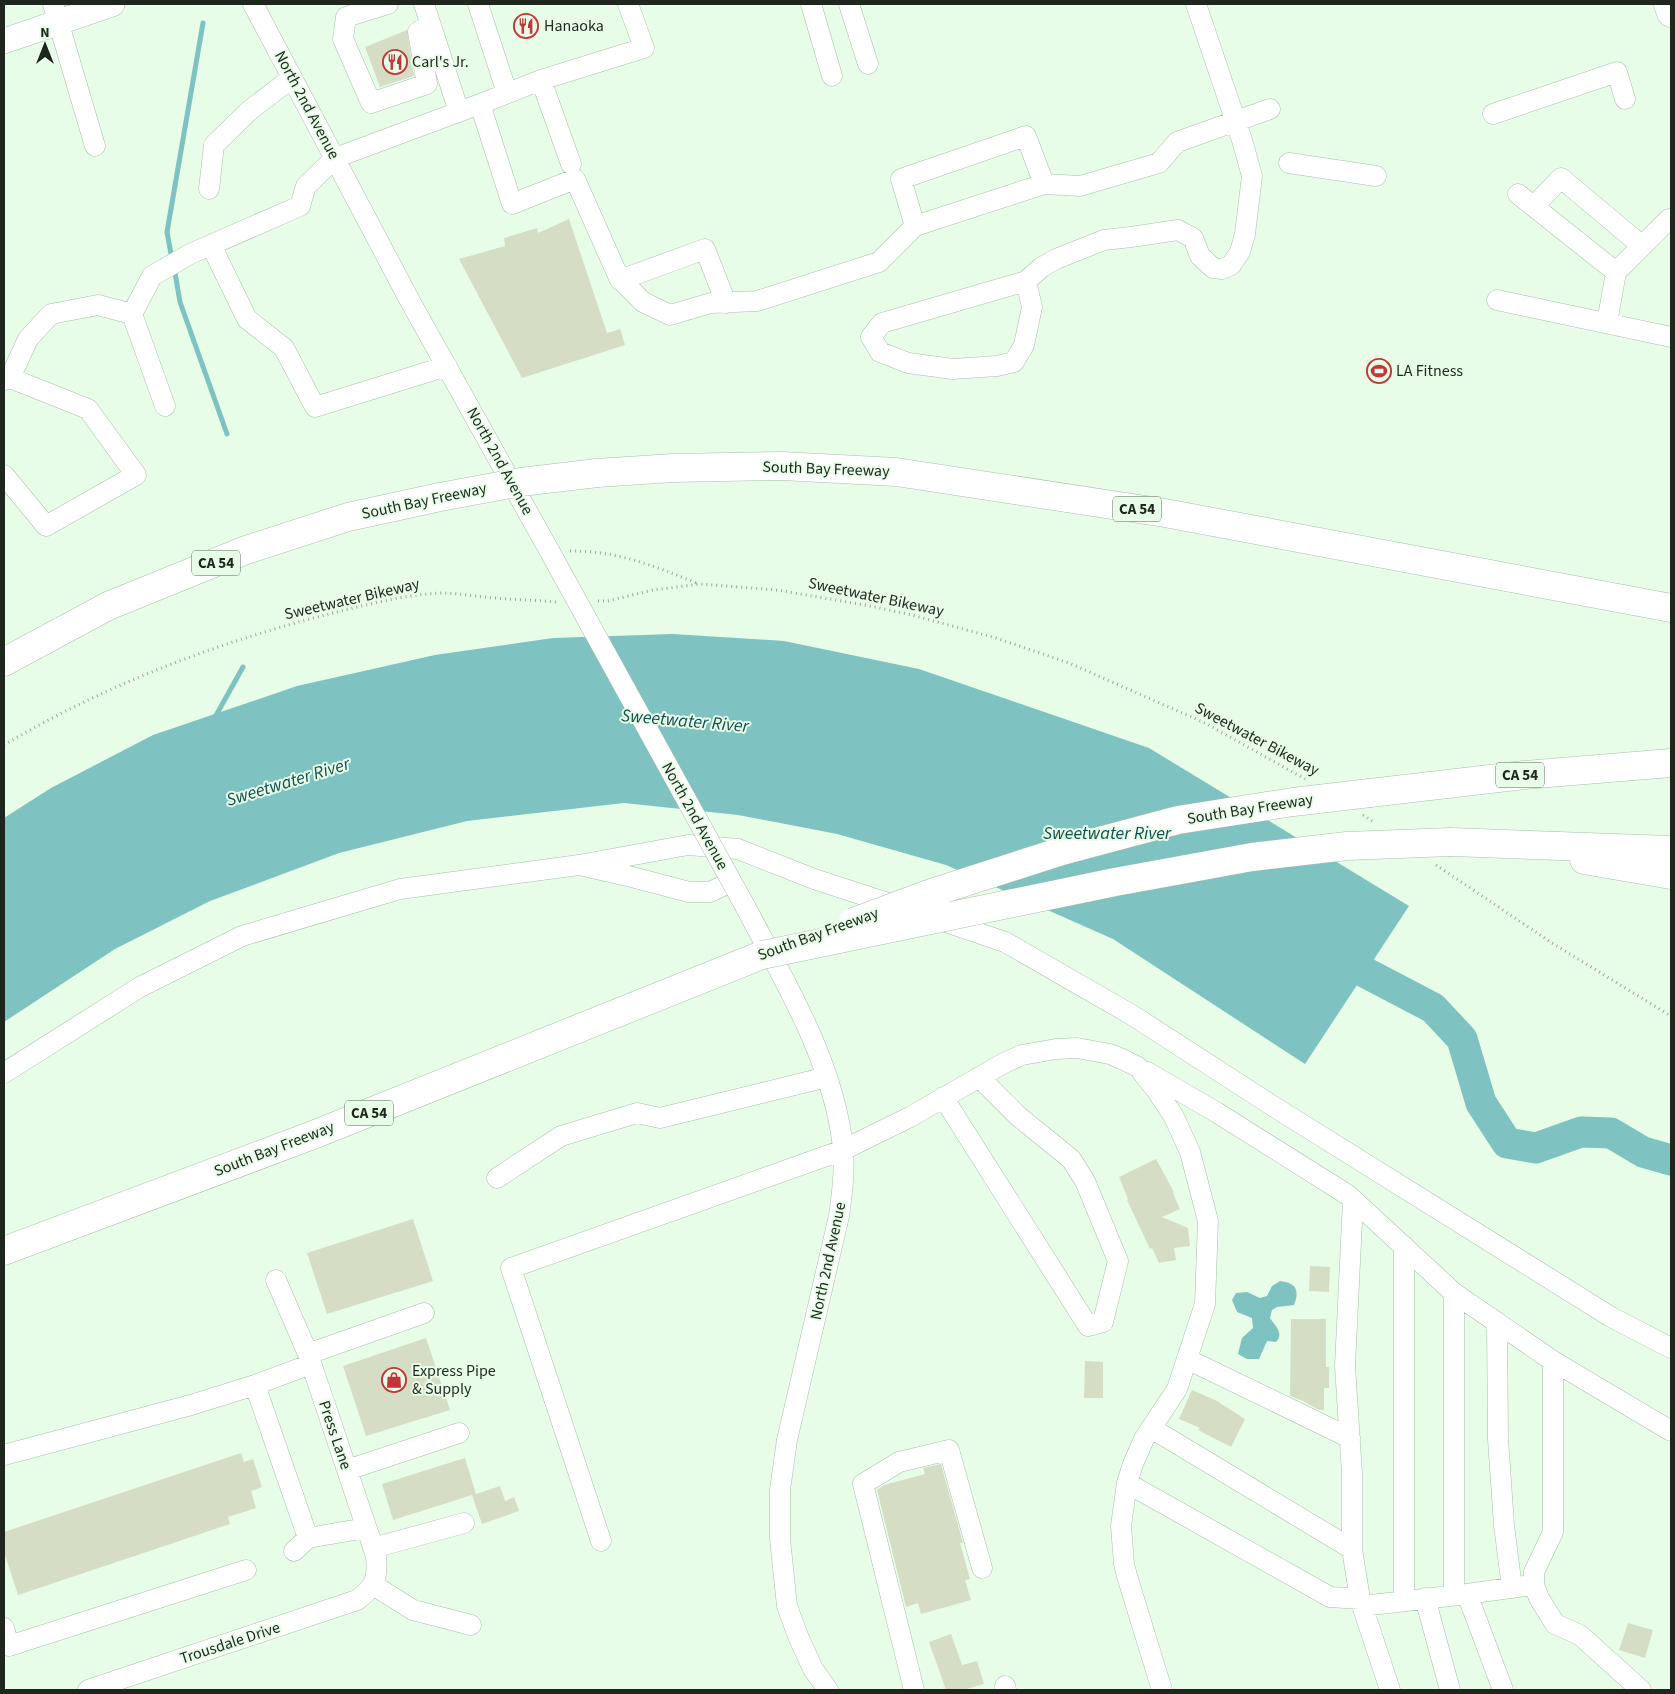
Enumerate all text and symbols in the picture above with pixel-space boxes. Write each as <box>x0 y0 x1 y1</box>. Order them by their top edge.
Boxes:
restaurant icon: Hanaoka <box>513 13 539 39</box>
place label: Hanaoka <box>544 15 604 37</box>
north arrow <box>20 20 70 70</box>
text: N <box>40 23 50 43</box>
street label: North 2nd Avenue <box>269 47 345 163</box>
restaurant icon: Carl's Jr. <box>382 49 408 75</box>
place label: Carl's Jr. <box>412 51 469 73</box>
sports icon: LA Fitness <box>1366 358 1392 384</box>
place label: LA Fitness <box>1396 360 1463 382</box>
street label: North 2nd Avenue <box>461 403 539 519</box>
street label: South Bay Freeway <box>762 456 890 482</box>
street label: South Bay Freeway <box>360 477 489 525</box>
road number: CA 54 <box>1113 496 1161 522</box>
road number: CA 54 <box>192 550 240 576</box>
street label: Sweetwater Bikeway <box>806 572 946 622</box>
street label: Sweetwater Bikeway <box>282 573 422 625</box>
street label: Sweetwater Bikeway <box>1191 697 1324 781</box>
water label: Sweetwater River <box>620 703 751 739</box>
water label: Sweetwater River <box>223 751 354 813</box>
street label: North 2nd Avenue <box>656 758 734 874</box>
road number: CA 54 <box>1496 762 1544 788</box>
street label: South Bay Freeway <box>1185 788 1315 830</box>
water label: Sweetwater River <box>1043 821 1172 846</box>
street label: South Bay Freeway <box>754 902 882 966</box>
road number: CA 54 <box>345 1100 393 1126</box>
street label: South Bay Freeway <box>211 1116 338 1182</box>
street label: North 2nd Avenue <box>805 1200 851 1322</box>
place label: Express Pipe & Supply <box>412 1360 496 1400</box>
shop icon: Express Pipe & Supply <box>381 1367 407 1393</box>
street label: Press Lane <box>313 1398 357 1472</box>
street label: Trousdale Drive <box>177 1616 283 1670</box>

